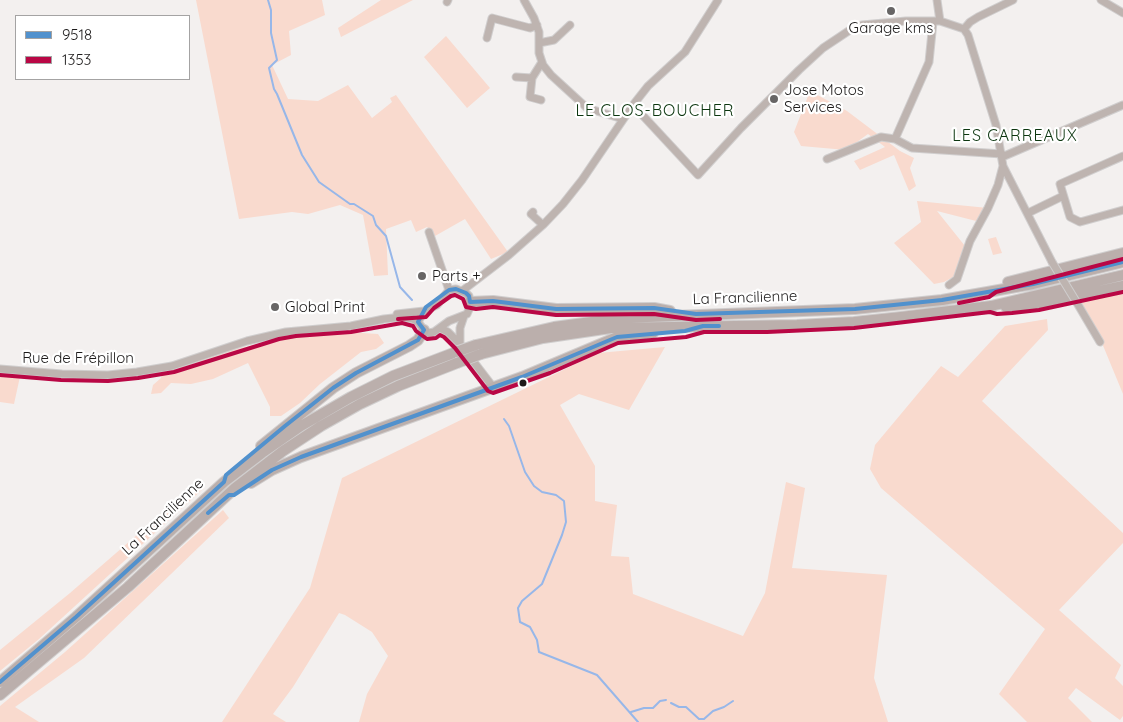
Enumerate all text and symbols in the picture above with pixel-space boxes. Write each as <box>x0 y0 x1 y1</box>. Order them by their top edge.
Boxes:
marker: Garage kms <box>885 5 897 17</box>
legend <box>15 15 190 80</box>
place label: Garage kms <box>849 19 933 37</box>
text: 9518 <box>62 25 92 44</box>
text: 1353 <box>62 50 91 69</box>
place label: Jose Motos Services <box>784 81 864 116</box>
marker: Jose Motos Services <box>768 93 780 105</box>
district label: LE CLOS-BOUCHER <box>574 101 736 121</box>
district label: LES CARREAUX <box>951 126 1079 146</box>
place label: Parts + <box>432 267 481 285</box>
marker: Parts + <box>416 270 428 282</box>
street label: La Francilienne <box>692 287 798 309</box>
place label: Global Print <box>285 298 365 316</box>
marker: Global Print <box>269 301 281 313</box>
street label: Rue de Frépillon <box>22 349 134 367</box>
unlabelled marker <box>518 378 528 388</box>
street label: La Francilienne <box>119 475 207 559</box>

